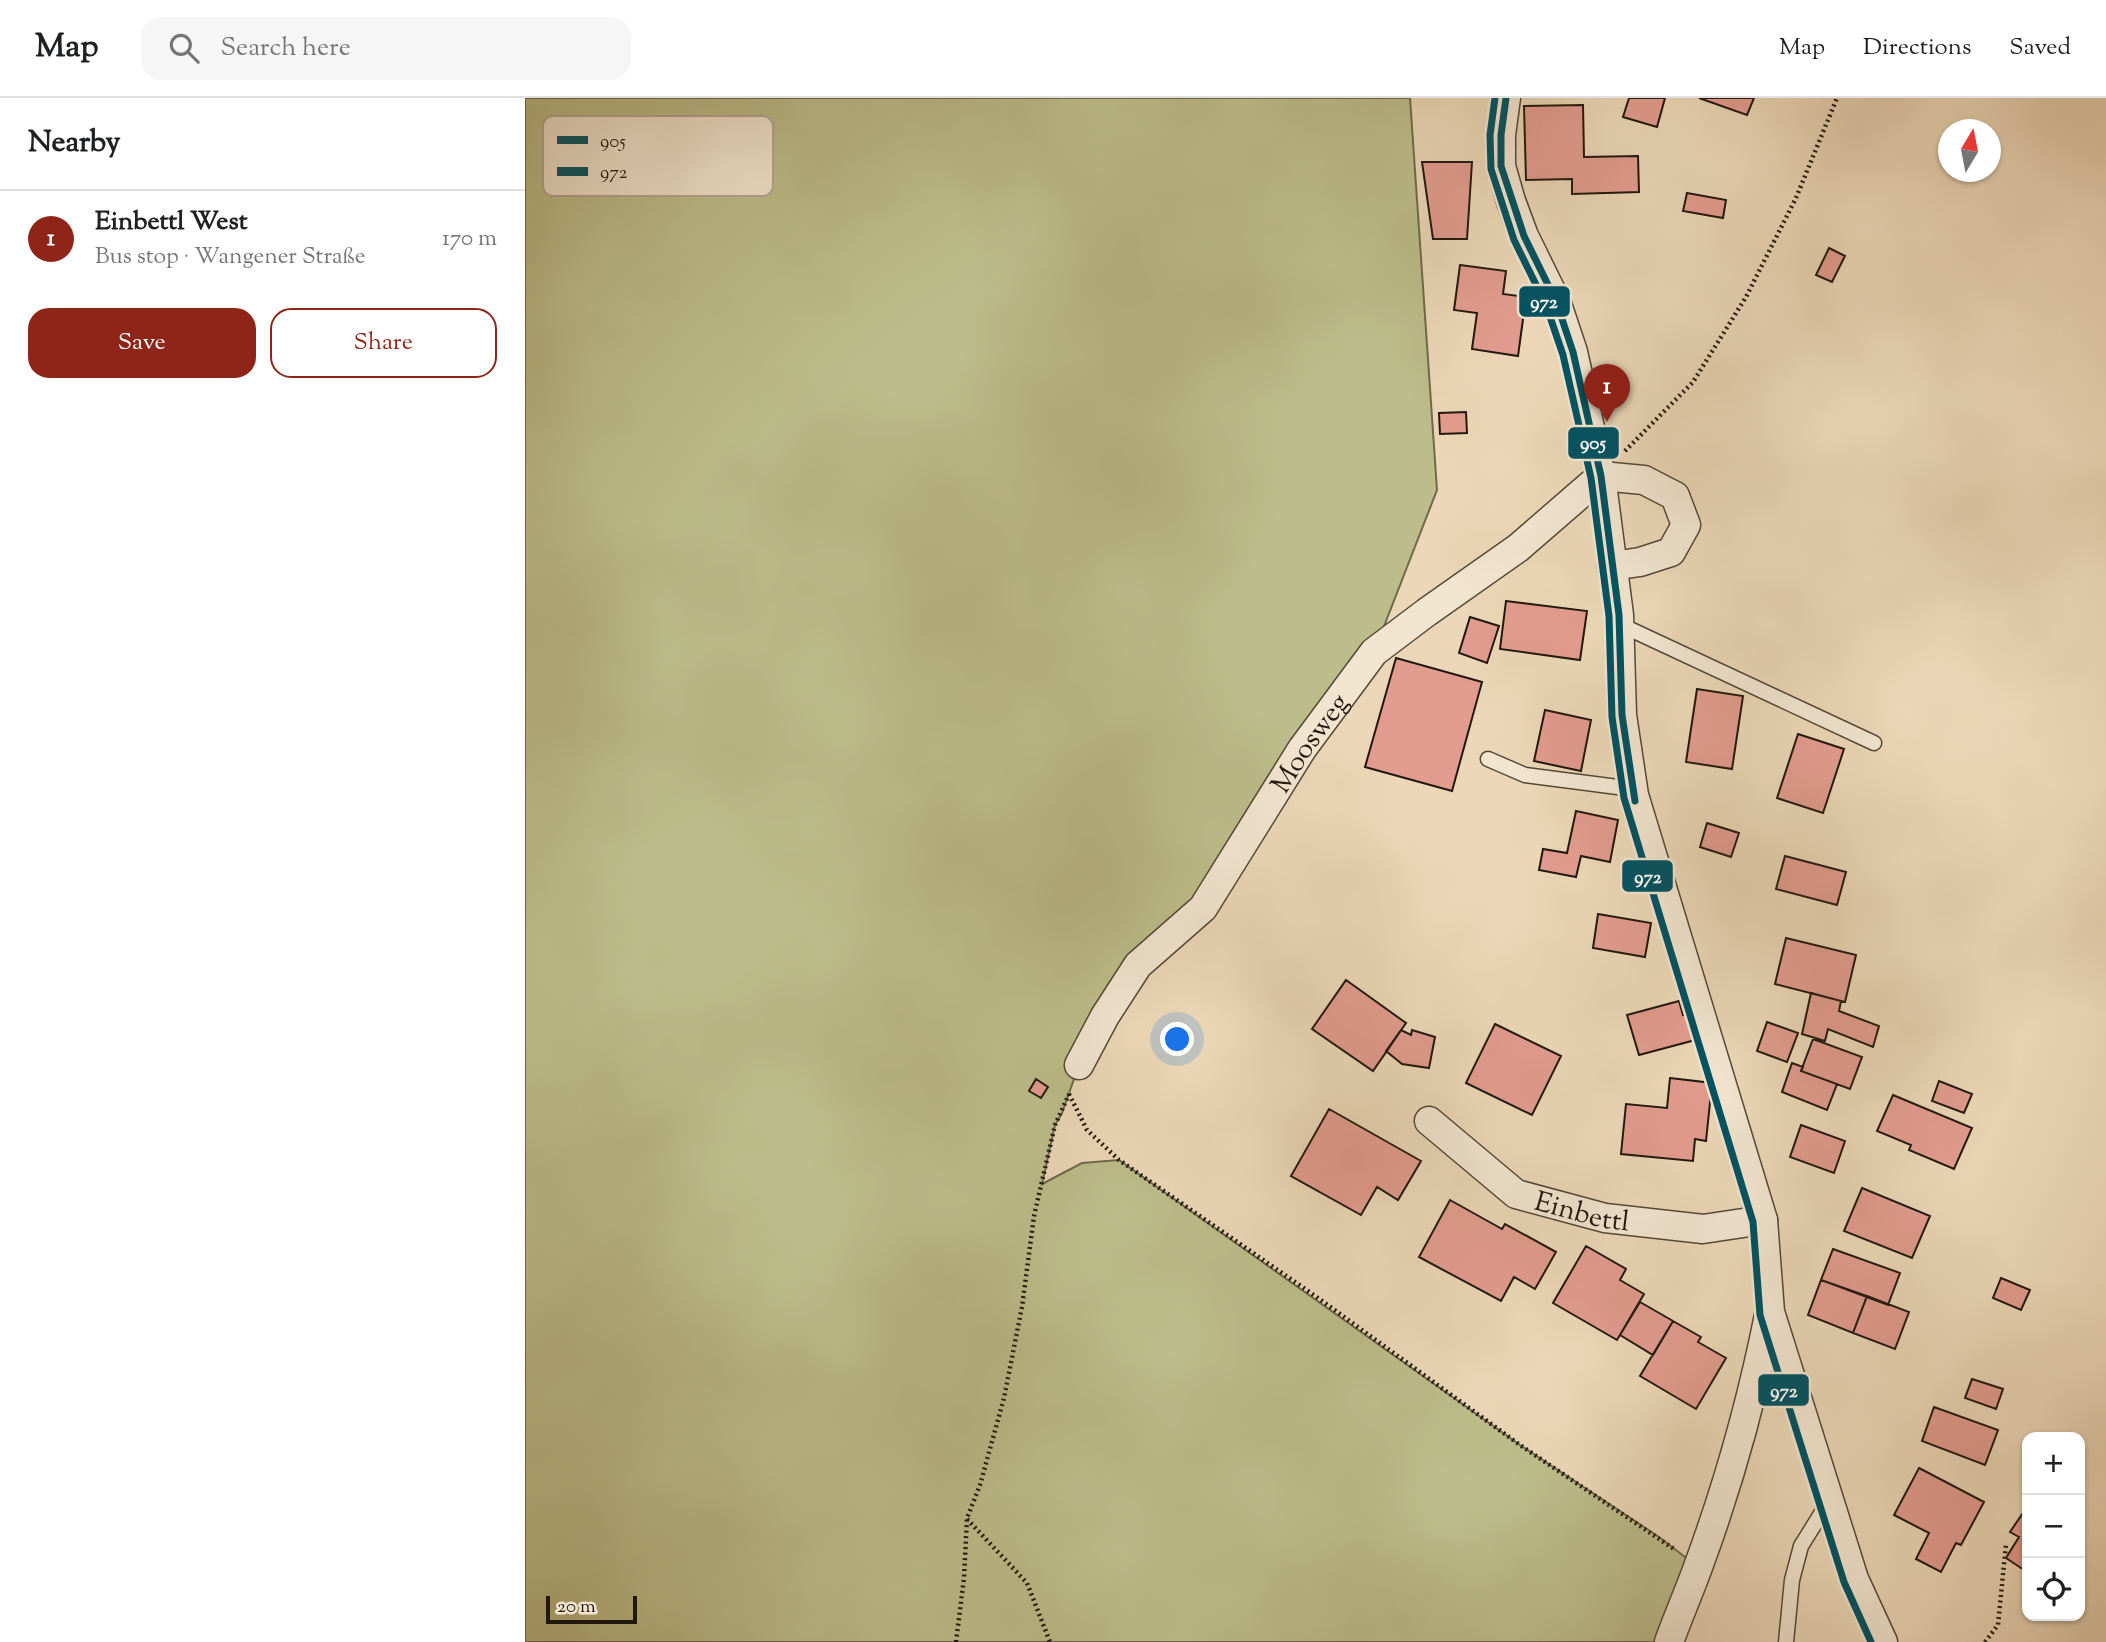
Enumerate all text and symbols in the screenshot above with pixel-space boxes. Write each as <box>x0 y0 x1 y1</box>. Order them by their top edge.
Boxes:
search box <box>141 17 631 80</box>
text: Map <box>35 24 99 72</box>
icon: search <box>165 29 203 67</box>
text: Search here <box>221 30 351 67</box>
text: Map <box>1779 31 1825 65</box>
text: Directions <box>1863 31 1971 65</box>
text: Saved <box>2009 31 2071 65</box>
legend <box>543 116 773 196</box>
north arrow <box>1938 119 2001 182</box>
text: Nearby <box>28 122 120 165</box>
text: 905 <box>600 129 626 156</box>
text: 972 <box>600 160 628 187</box>
text: Einbettl West <box>95 204 248 241</box>
text: 1 <box>47 223 55 256</box>
text: 170 m <box>442 223 497 256</box>
text: Bus stop · Wangener Straße <box>95 241 366 274</box>
line badge: 972 <box>1518 285 1571 318</box>
text: 972 <box>1530 290 1558 317</box>
button: Save <box>28 308 256 378</box>
button: Share <box>270 308 497 378</box>
pin: 1 <box>1584 364 1630 422</box>
line badge: 905 <box>1567 426 1620 460</box>
text: 905 <box>1580 431 1606 458</box>
street label: Moosweg <box>1262 686 1360 802</box>
line badge: 972 <box>1621 859 1674 893</box>
text: 972 <box>1634 865 1662 892</box>
your location <box>1160 1022 1194 1056</box>
street label: Einbettl <box>1530 1183 1631 1244</box>
line badge: 972 <box>1757 1373 1810 1407</box>
text: 972 <box>1770 1379 1798 1406</box>
map controls <box>2022 1432 2085 1621</box>
button: + <box>2022 1432 2085 1495</box>
button: − <box>2022 1495 2085 1558</box>
button: locate <box>2022 1558 2085 1621</box>
scale bar <box>546 1593 637 1625</box>
text: 20 m <box>557 1594 596 1621</box>

